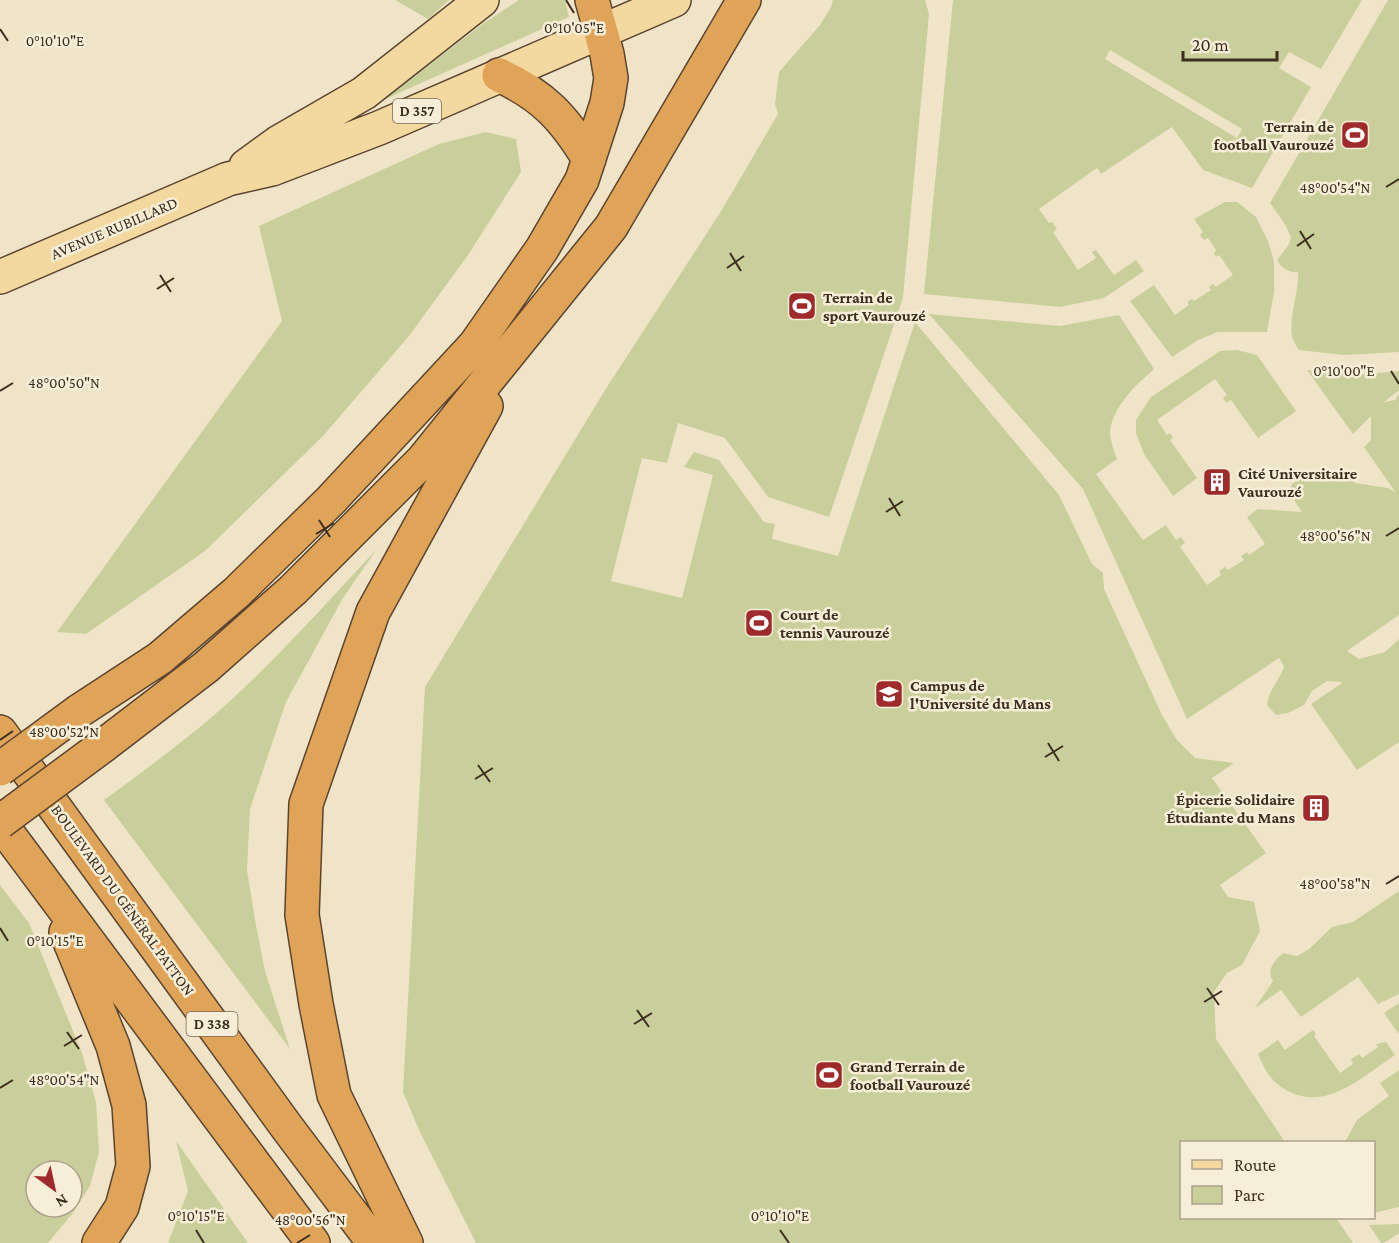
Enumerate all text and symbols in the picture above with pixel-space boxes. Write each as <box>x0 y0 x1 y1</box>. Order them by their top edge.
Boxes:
text: 0°10'05"E <box>544 20 604 36</box>
scale bar <box>1183 24 1278 62</box>
text: 0°10'10"E <box>26 33 84 49</box>
text: 20 m <box>1192 35 1229 55</box>
road number: D 357 <box>393 99 441 123</box>
place label: Terrain de football Vaurouzé <box>1214 118 1335 153</box>
sports icon: Terrain de football Vaurouzé <box>1339 119 1371 151</box>
text: 48°00'54"N <box>1300 180 1371 196</box>
street label: AVENUE RUBILLARD <box>48 194 180 262</box>
place label: Terrain de sport Vaurouzé <box>823 289 926 324</box>
sports icon: Terrain de sport Vaurouzé <box>786 290 818 322</box>
text: 0°10'00"E <box>1313 363 1375 379</box>
text: 48°00'50"N <box>28 375 100 391</box>
place label: Cité Universitaire Vaurouzé <box>1237 465 1358 500</box>
building icon: Cité Universitaire Vaurouzé <box>1201 466 1233 498</box>
text: 48°00'56"N <box>1299 528 1371 544</box>
place label: Court de tennis Vaurouzé <box>780 606 890 641</box>
sports icon: Court de tennis Vaurouzé <box>743 607 775 639</box>
place label: Campus de l'Université du Mans <box>910 677 1051 712</box>
school or university icon: Campus de l'Université du Mans <box>873 678 905 710</box>
text: 48°00'52"N <box>29 724 99 740</box>
place label: Épicerie Solidaire Étudiante du Mans <box>1166 791 1296 826</box>
building icon: Épicerie Solidaire Étudiante du Mans <box>1300 792 1332 824</box>
street label: BOULEVARD DU GÉNÉRAL PATTON <box>48 801 198 999</box>
text: 48°00'58"N <box>1299 876 1371 892</box>
text: 0°10'15"E <box>26 933 84 949</box>
road number: D 338 <box>186 1012 238 1036</box>
place label: Grand Terrain de football Vaurouzé <box>850 1058 971 1093</box>
sports icon: Grand Terrain de football Vaurouzé <box>813 1059 845 1091</box>
text: 48°00'54"N <box>29 1072 100 1088</box>
legend <box>1180 1141 1375 1219</box>
text: Route <box>1234 1155 1276 1175</box>
north arrow <box>24 1159 84 1219</box>
text: Parc <box>1234 1185 1265 1205</box>
text: N <box>53 1191 71 1211</box>
text: 0°10'15"E <box>167 1208 225 1224</box>
text: 0°10'10"E <box>751 1208 809 1224</box>
text: 48°00'56"N <box>274 1212 346 1228</box>

